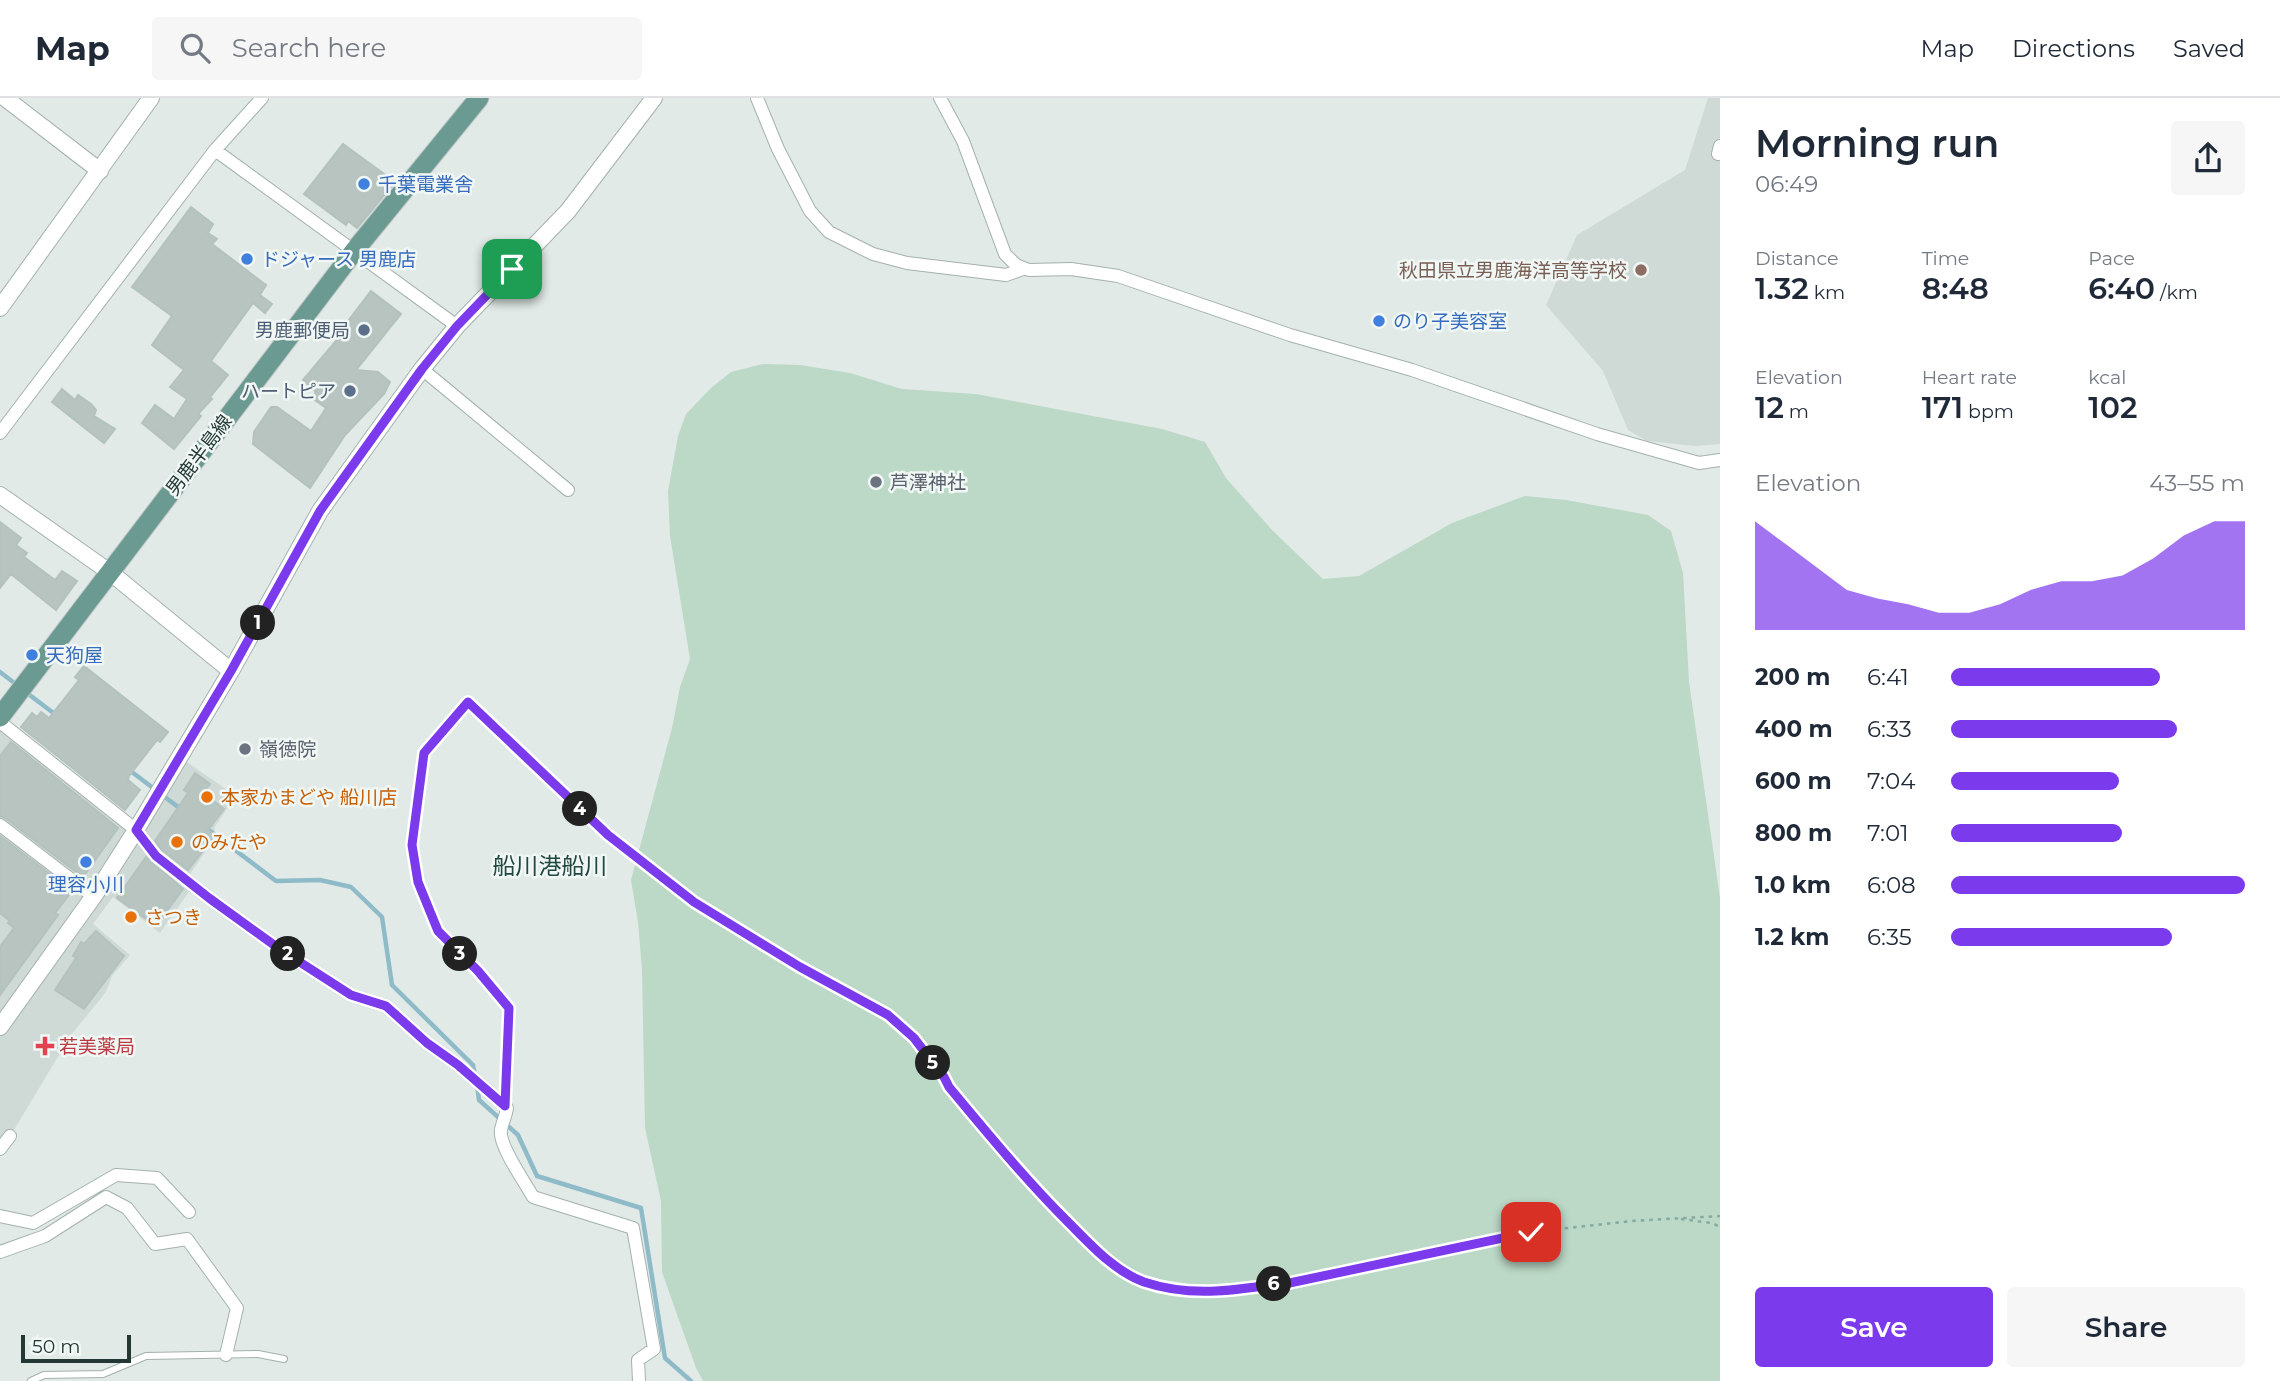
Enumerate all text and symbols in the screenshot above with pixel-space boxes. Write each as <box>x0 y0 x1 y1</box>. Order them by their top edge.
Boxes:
search box <box>152 17 642 80</box>
text: Map <box>35 28 110 68</box>
icon: search <box>176 29 214 67</box>
text: Search here <box>232 32 386 64</box>
text: Map <box>1921 34 1974 63</box>
text: Directions <box>2012 34 2135 63</box>
text: Saved <box>2173 34 2245 63</box>
text: Morning run <box>1755 120 1999 167</box>
button: share <box>2171 121 2245 195</box>
text: 06:49 <box>1755 170 1818 198</box>
place label: 千葉電業舎 <box>378 173 473 196</box>
marker: 千葉電業舎 <box>356 176 372 192</box>
pin <box>482 239 542 299</box>
text: Distance <box>1755 247 1838 270</box>
text: Time <box>1922 247 1969 270</box>
text: Pace <box>2088 247 2135 270</box>
place label: ドジャース 男鹿店 <box>261 248 416 271</box>
icon: arrive <box>493 250 531 288</box>
marker: ドジャース 男鹿店 <box>239 251 255 267</box>
place label: 秋田県立男鹿海洋高等学校 <box>1399 259 1627 282</box>
marker: 秋田県立男鹿海洋高等学校 <box>1633 262 1649 278</box>
text: 1.32 <box>1755 270 1809 307</box>
text: 8:48 <box>1922 270 1989 307</box>
text: 6:40 <box>2088 270 2155 307</box>
text: km <box>1809 281 1845 304</box>
text: /km <box>2155 281 2198 304</box>
place label: のり子美容室 <box>1393 310 1507 333</box>
marker: のり子美容室 <box>1371 313 1387 329</box>
place label: 男鹿郵便局 <box>255 319 350 342</box>
marker: 男鹿郵便局 <box>356 322 372 338</box>
text: Elevation <box>1755 366 1843 389</box>
text: Heart rate <box>1922 366 2017 389</box>
text: kcal <box>2088 366 2126 389</box>
place label: ハートピア <box>241 380 336 403</box>
marker: ハートピア <box>342 383 358 399</box>
text: 12 <box>1755 389 1784 426</box>
text: 171 <box>1922 389 1963 426</box>
text: 102 <box>2088 389 2137 426</box>
text: m <box>1784 400 1809 423</box>
text: bpm <box>1963 400 2014 423</box>
street label: 男鹿半島線 <box>161 410 237 500</box>
text: Elevation <box>1755 469 1861 497</box>
text: 43–55 m <box>2149 469 2245 497</box>
place label: 芦澤神社 <box>890 471 966 494</box>
marker: 芦澤神社 <box>868 474 884 490</box>
pin: 1 <box>240 606 276 640</box>
text: 1 <box>254 611 261 634</box>
place label: 天狗屋 <box>46 644 103 667</box>
marker: 天狗屋 <box>24 647 40 663</box>
text: 200 m <box>1755 663 1830 691</box>
text: 6:41 <box>1867 663 1909 691</box>
text: 400 m <box>1755 715 1833 743</box>
text: 6:33 <box>1867 715 1912 743</box>
place label: 嶺徳院 <box>259 738 316 761</box>
marker: 嶺徳院 <box>237 741 253 757</box>
text: 600 m <box>1755 767 1832 795</box>
text: 7:04 <box>1867 767 1915 795</box>
place label: 本家かまどや 船川店 <box>221 786 397 809</box>
marker: 本家かまどや 船川店 <box>199 789 215 805</box>
pin: 4 <box>562 792 598 826</box>
text: 4 <box>573 797 586 820</box>
text: 800 m <box>1755 819 1832 847</box>
text: 7:01 <box>1867 819 1909 847</box>
place label: のみたや <box>191 831 267 854</box>
marker: のみたや <box>169 834 185 850</box>
district label: 船川港船川 <box>493 852 608 880</box>
marker: 理容小川 <box>78 854 94 870</box>
text: 1.0 km <box>1755 871 1831 899</box>
text: 6:08 <box>1867 871 1916 899</box>
place label: 理容小川 <box>48 873 124 896</box>
place label: さつき <box>145 906 202 929</box>
marker: さつき <box>123 909 139 925</box>
text: 1.2 km <box>1755 923 1829 951</box>
text: 6:35 <box>1867 923 1912 951</box>
pin: 2 <box>270 936 306 972</box>
pin: 3 <box>442 936 477 972</box>
text: 2 <box>282 942 293 965</box>
text: 3 <box>454 942 465 965</box>
place label: 若美薬局 <box>59 1035 135 1058</box>
marker: 若美薬局 <box>37 1038 53 1054</box>
pin: 5 <box>916 1046 950 1080</box>
text: 5 <box>927 1051 938 1074</box>
pin <box>1501 1202 1561 1262</box>
icon: check <box>1512 1213 1550 1251</box>
pin: 6 <box>1256 1266 1292 1302</box>
text: 6 <box>1267 1272 1280 1295</box>
button: Save <box>1755 1287 1993 1367</box>
button: Share <box>2007 1287 2245 1367</box>
scale bar <box>21 1332 131 1364</box>
text: 50 m <box>32 1335 80 1358</box>

